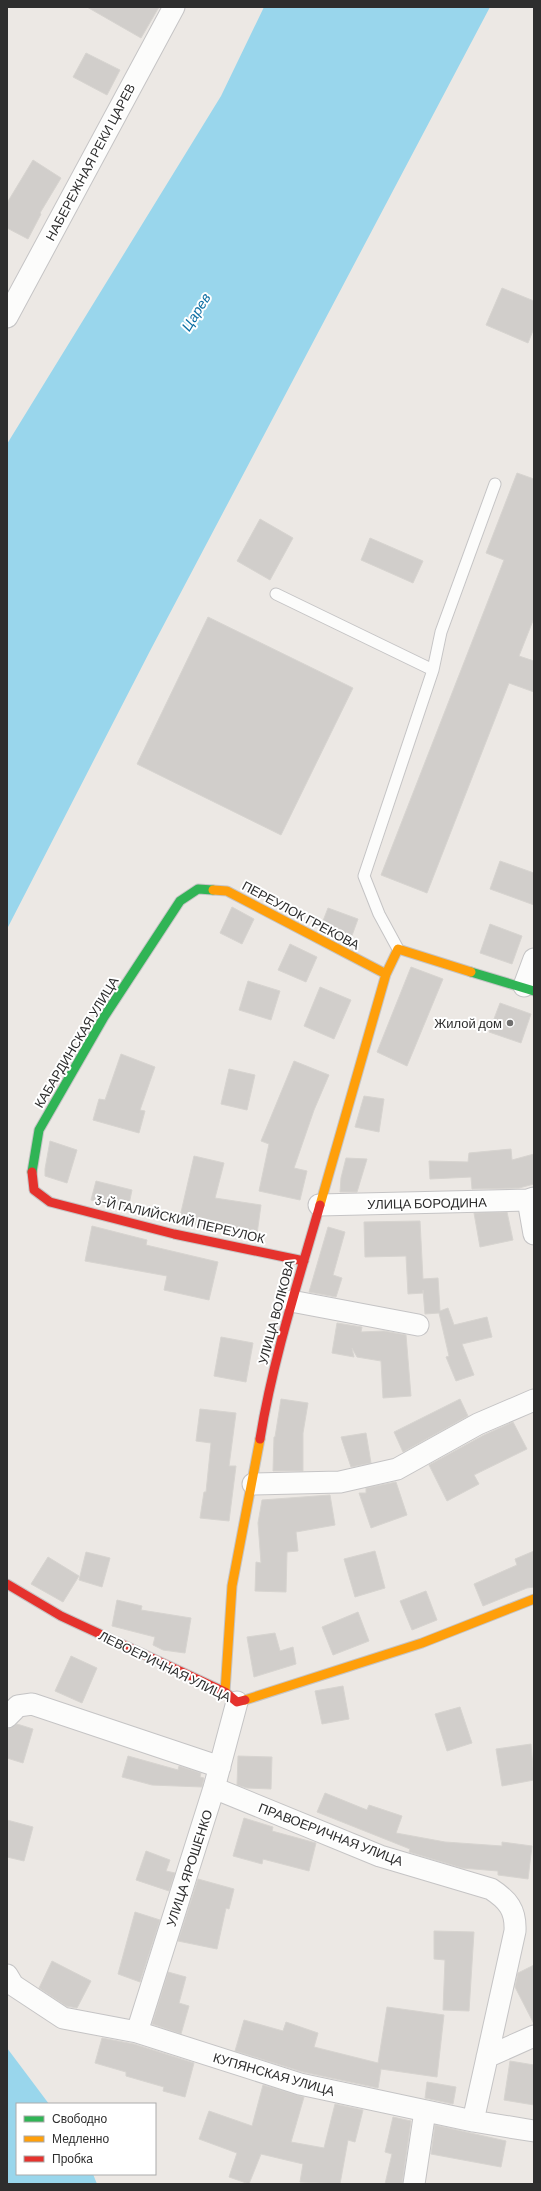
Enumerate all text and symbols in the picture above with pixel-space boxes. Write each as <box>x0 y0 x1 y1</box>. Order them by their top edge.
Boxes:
street label: НАБЕРЕЖНАЯ РЕКИ ЦАРЕВ <box>42 81 138 243</box>
water label: Царев <box>177 290 214 334</box>
street label: ПЕРЕУЛОК ГРЕКОВА <box>239 877 363 953</box>
street label: КАБАРДИНСКАЯ УЛИЦА <box>30 973 122 1110</box>
place label: Жилой дом <box>434 1015 502 1031</box>
marker: Жилой дом <box>505 1018 515 1028</box>
street label: 3-Й ГАЛИЙСКИЙ ПЕРЕУЛОК <box>94 1192 267 1246</box>
street label: УЛИЦА БОРОДИНА <box>367 1194 487 1212</box>
street label: УЛИЦА ВОЛКОВА <box>254 1258 298 1366</box>
street label: ЛЕВОЕРИЧНАЯ УЛИЦА <box>96 1627 234 1705</box>
street label: ПРАВОЕРИЧНАЯ УЛИЦА <box>256 1799 406 1869</box>
street label: УЛИЦА ЯРОШЕНКО <box>163 1808 215 1928</box>
street label: КУПЯНСКАЯ УЛИЦА <box>211 2049 337 2099</box>
legend <box>16 2103 156 2175</box>
text: Свободно <box>52 2111 107 2126</box>
text: Медленно <box>52 2131 109 2146</box>
text: Пробка <box>52 2151 93 2166</box>

